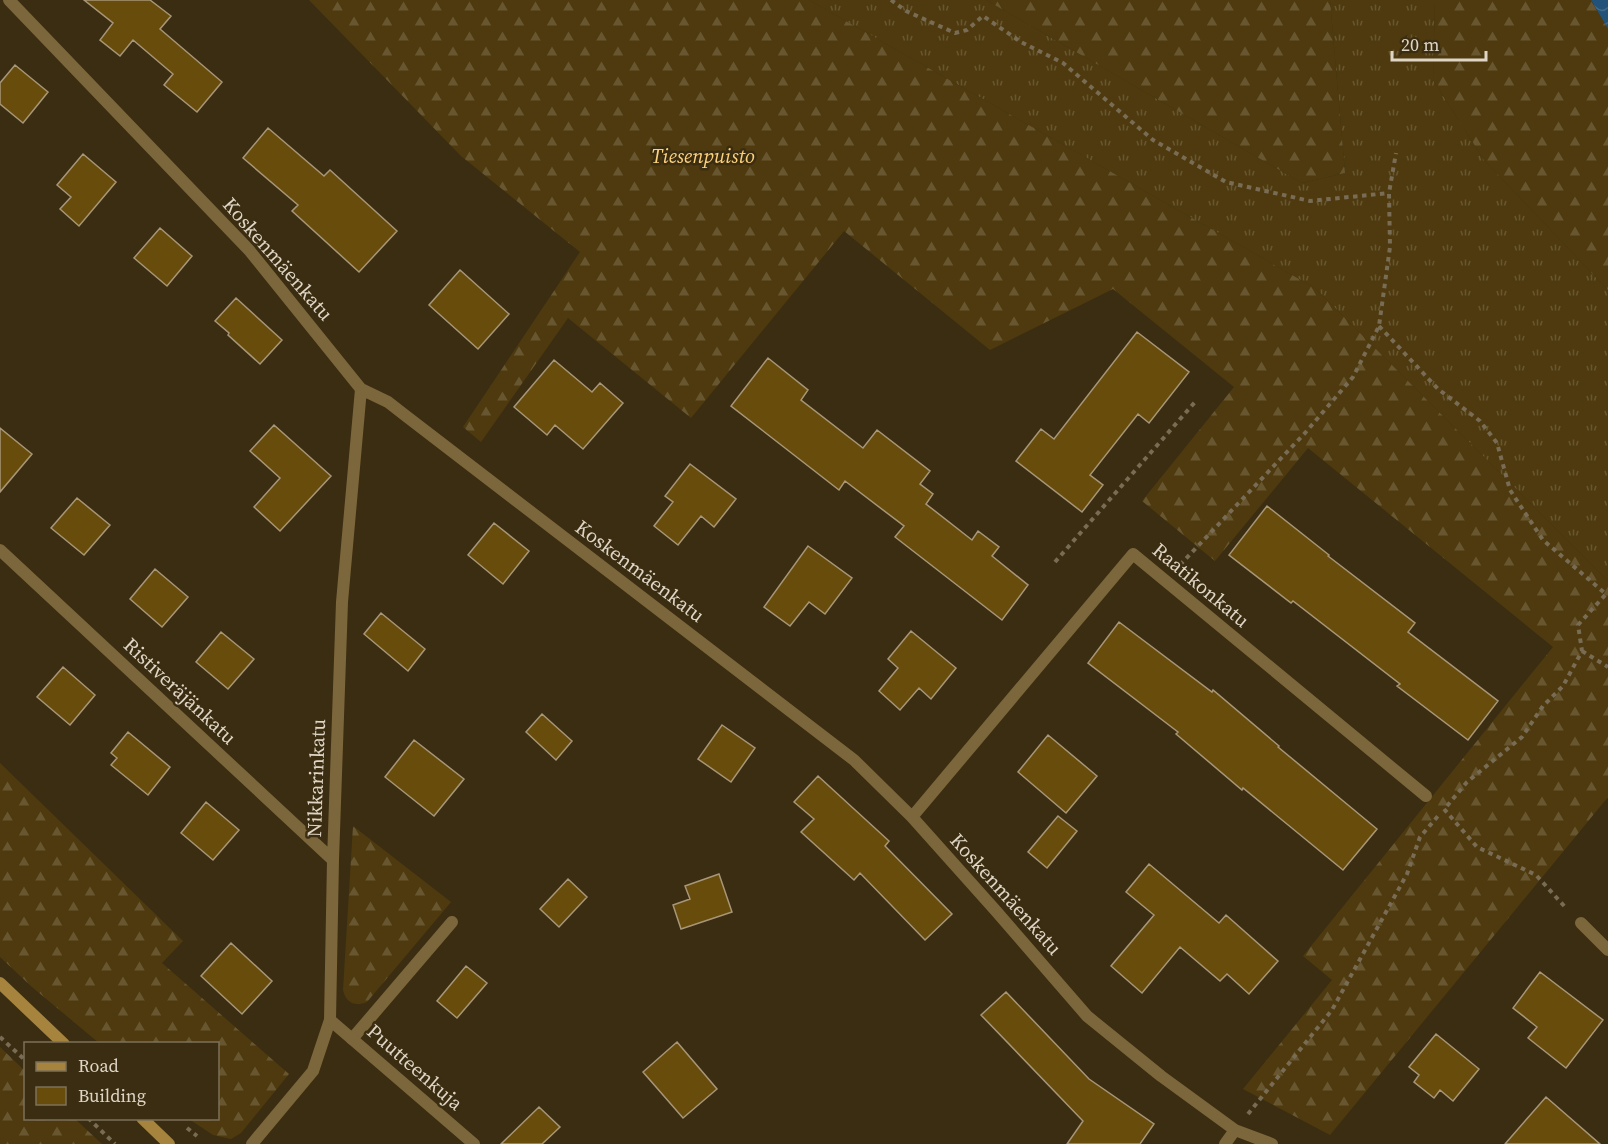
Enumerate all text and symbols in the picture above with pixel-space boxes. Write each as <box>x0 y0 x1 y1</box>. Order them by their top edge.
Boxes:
scale bar <box>1392 24 1486 62</box>
text: 20 m <box>1401 32 1439 57</box>
park label: Tiesenpuisto <box>651 142 755 170</box>
street label: Koskenmäenkatu <box>217 191 339 327</box>
street label: Koskenmäenkatu <box>570 513 710 629</box>
street label: Raatikonkatu <box>1147 536 1255 634</box>
street label: Ristiveräjänkatu <box>117 631 243 751</box>
street label: Nikkarinkatu <box>300 718 332 838</box>
street label: Koskenmäenkatu <box>944 827 1068 961</box>
street label: Puutteenkuja <box>361 1017 470 1117</box>
legend <box>24 1042 219 1120</box>
text: Road <box>78 1053 119 1078</box>
text: Building <box>78 1083 146 1108</box>

